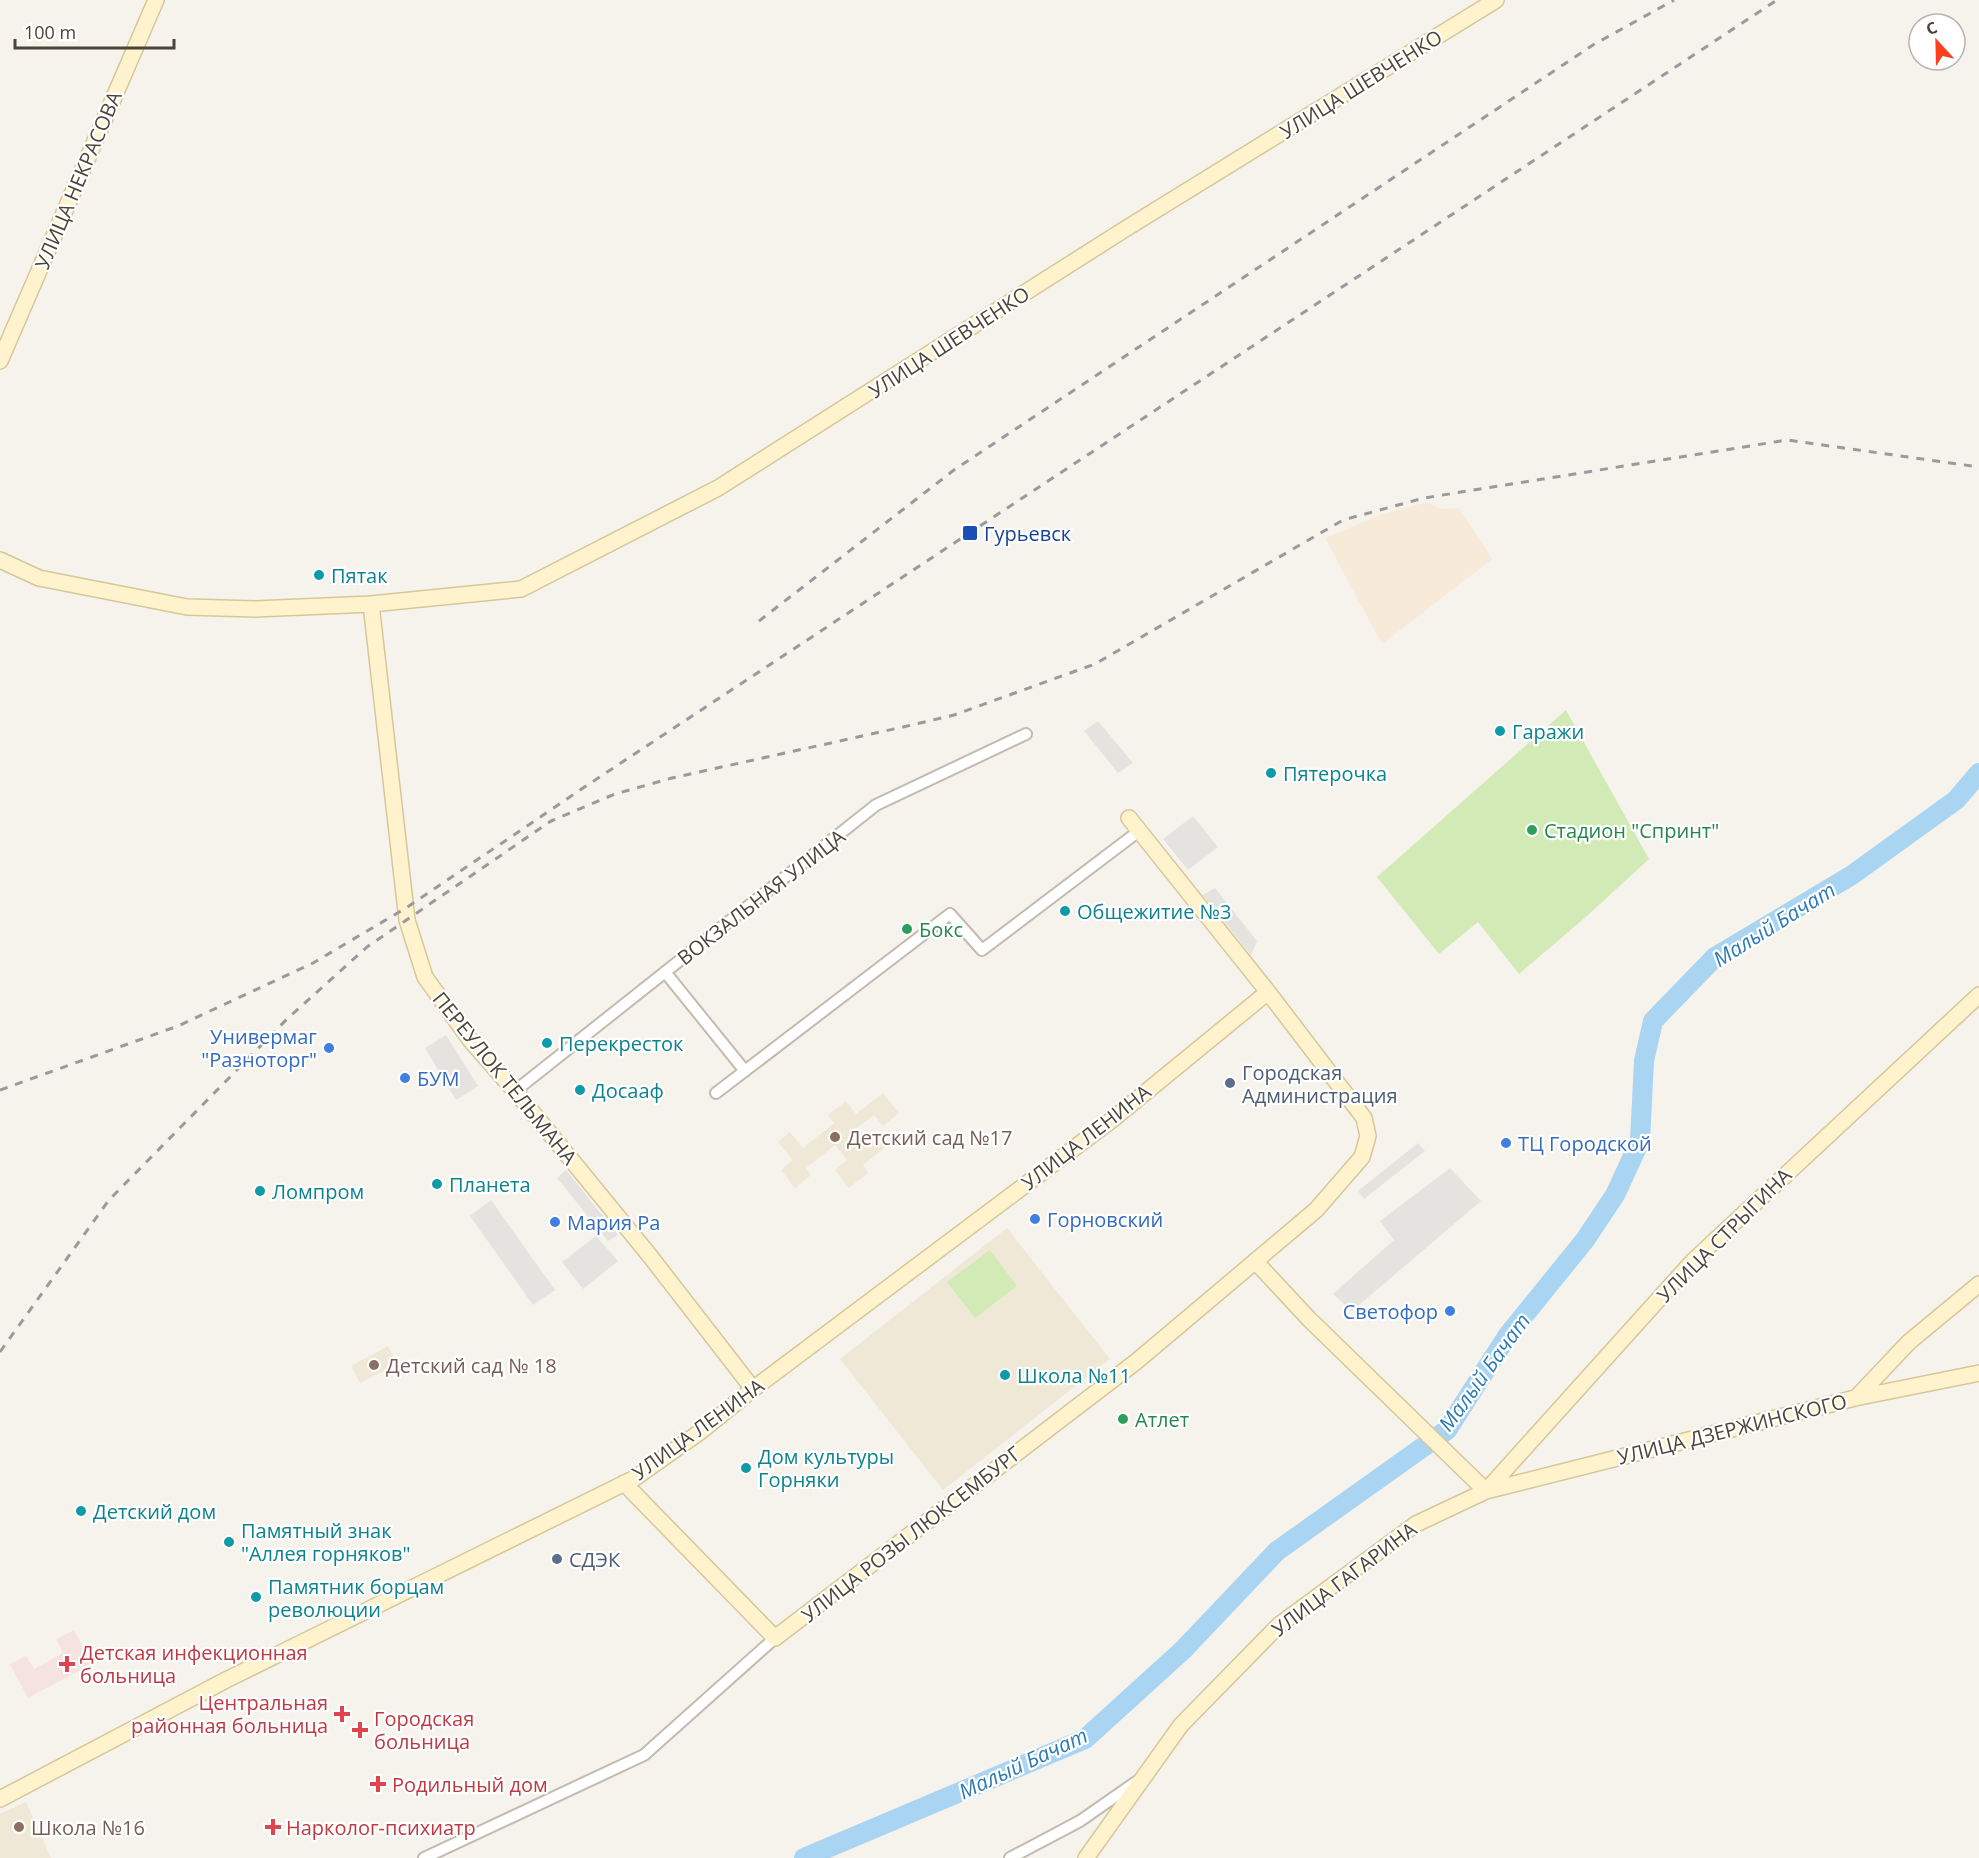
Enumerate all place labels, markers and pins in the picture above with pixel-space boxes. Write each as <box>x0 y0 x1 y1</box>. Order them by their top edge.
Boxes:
place label: Гурьевск <box>984 520 1072 547</box>
marker: Гурьевск <box>961 524 979 542</box>
place label: Пятак <box>331 562 388 589</box>
marker: Пятак <box>312 568 326 582</box>
place label: Гаражи <box>1512 718 1584 745</box>
marker: Гаражи <box>1493 724 1507 738</box>
place label: Пятерочка <box>1283 760 1387 787</box>
marker: Пятерочка <box>1264 766 1278 780</box>
place label: Стадион "Спринт" <box>1544 817 1719 844</box>
marker: Стадион "Спринт" <box>1525 823 1539 837</box>
place label: Общежитие №3 <box>1077 898 1231 925</box>
marker: Общежитие №3 <box>1058 904 1072 918</box>
place label: Бокс <box>919 916 963 943</box>
marker: Бокс <box>900 922 914 936</box>
place label: Универмаг "Разноторг" <box>201 1023 317 1073</box>
place label: Перекресток <box>559 1030 684 1057</box>
marker: Перекресток <box>540 1036 554 1050</box>
marker: Универмаг "Разноторг" <box>322 1041 336 1055</box>
place label: Городская Администрация <box>1242 1059 1398 1109</box>
place label: БУМ <box>417 1065 460 1092</box>
marker: БУМ <box>398 1071 412 1085</box>
marker: Городская Администрация <box>1223 1076 1237 1090</box>
place label: Досааф <box>592 1077 664 1104</box>
marker: Досааф <box>573 1083 587 1097</box>
place label: Детский сад №17 <box>847 1124 1013 1151</box>
marker: Детский сад №17 <box>828 1130 842 1144</box>
place label: ТЦ Городской <box>1518 1130 1652 1157</box>
marker: ТЦ Городской <box>1499 1136 1513 1150</box>
place label: Планета <box>449 1171 531 1198</box>
marker: Планета <box>430 1177 444 1191</box>
place label: Ломпром <box>272 1178 364 1205</box>
marker: Ломпром <box>253 1184 267 1198</box>
place label: Горновский <box>1047 1206 1163 1233</box>
place label: Мария Ра <box>567 1209 660 1236</box>
marker: Горновский <box>1028 1212 1042 1226</box>
marker: Мария Ра <box>548 1215 562 1229</box>
place label: Светофор <box>1343 1298 1438 1325</box>
marker: Светофор <box>1443 1304 1457 1318</box>
place label: Детский сад № 18 <box>386 1352 557 1379</box>
marker: Детский сад № 18 <box>367 1358 381 1372</box>
place label: Школа №11 <box>1017 1362 1131 1389</box>
marker: Школа №11 <box>998 1368 1012 1382</box>
place label: Атлет <box>1135 1406 1189 1433</box>
marker: Атлет <box>1116 1412 1130 1426</box>
place label: Дом культуры Горняки <box>758 1443 894 1493</box>
marker: Дом культуры Горняки <box>739 1461 753 1475</box>
place label: Детский дом <box>93 1498 216 1525</box>
marker: Детский дом <box>74 1504 88 1518</box>
place label: Памятный знак "Аллея горняков" <box>241 1517 410 1567</box>
marker: Памятный знак "Аллея горняков" <box>222 1535 236 1549</box>
place label: СДЭК <box>569 1546 621 1573</box>
marker: СДЭК <box>550 1552 564 1566</box>
place label: Памятник борцам революции <box>268 1573 444 1623</box>
marker: Памятник борцам революции <box>249 1590 263 1604</box>
place label: Детская инфекционная больница <box>80 1639 308 1689</box>
marker: Детская инфекционная больница <box>58 1655 76 1673</box>
place label: Центральная районная больница <box>131 1689 328 1739</box>
marker: Центральная районная больница <box>333 1705 351 1723</box>
place label: Городская больница <box>374 1705 474 1755</box>
marker: Городская больница <box>351 1721 369 1739</box>
place label: Родильный дом <box>392 1771 548 1798</box>
marker: Родильный дом <box>369 1775 387 1793</box>
place label: Школа №16 <box>31 1814 145 1841</box>
place label: Нарколог-психиатр <box>286 1814 476 1841</box>
marker: Нарколог-психиатр <box>264 1818 282 1836</box>
marker: Школа №16 <box>12 1820 26 1834</box>

